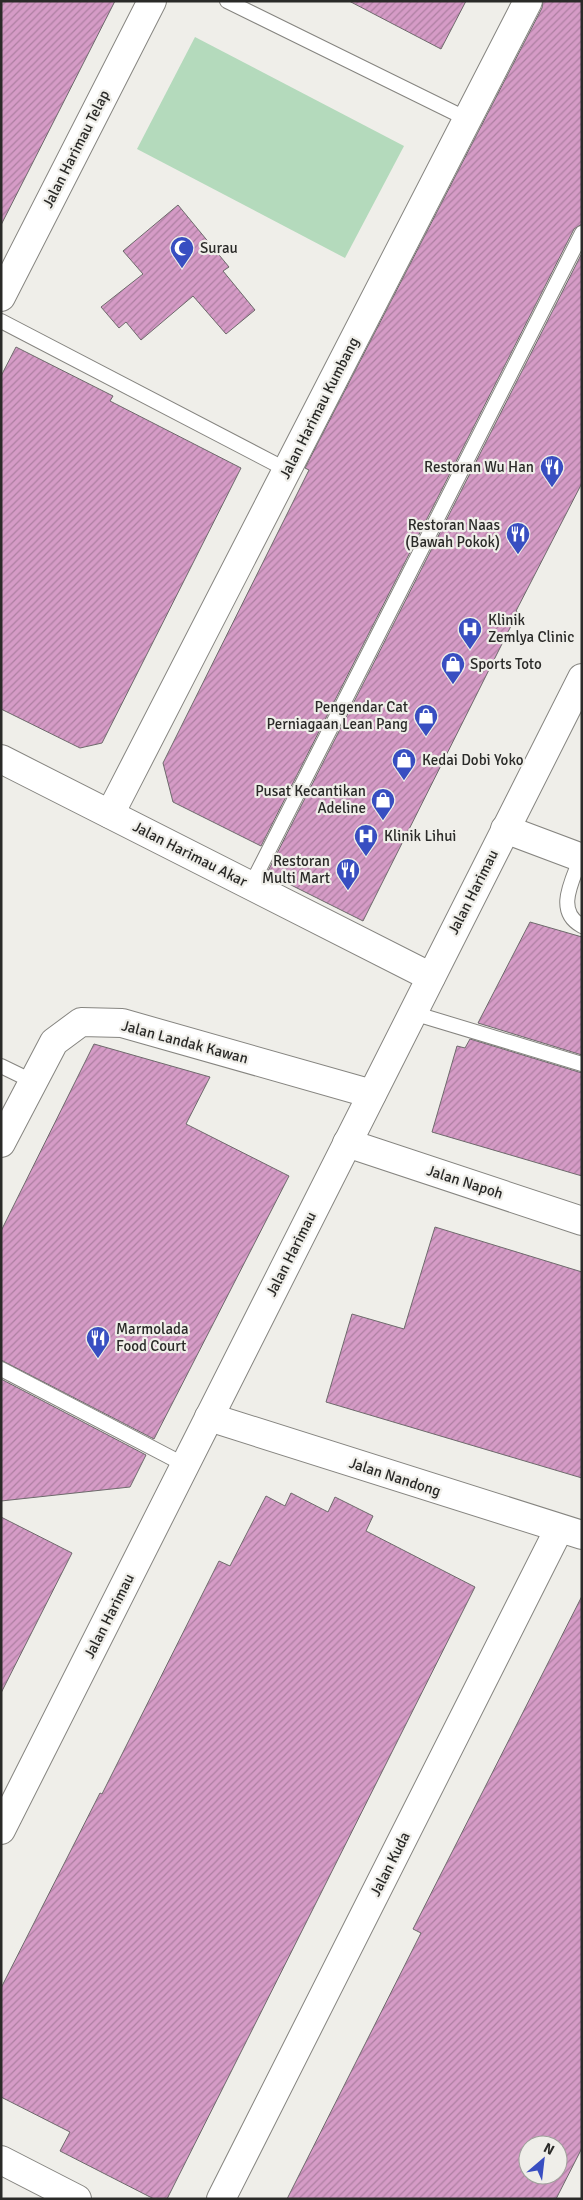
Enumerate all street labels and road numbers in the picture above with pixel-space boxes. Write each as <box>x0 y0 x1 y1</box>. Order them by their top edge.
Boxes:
street label: Jalan Harimau Telap <box>39 87 113 211</box>
street label: Jalan Harimau Kumbang <box>275 334 363 482</box>
street label: Jalan Harimau Akar <box>130 817 251 891</box>
street label: Jalan Harimau <box>444 847 502 937</box>
street label: Jalan Landak Kawan <box>120 1016 250 1068</box>
street label: Jalan Napoh <box>425 1161 505 1203</box>
street label: Jalan Harimau <box>262 1209 320 1299</box>
street label: Jalan Nandong <box>347 1454 443 1500</box>
street label: Jalan Harimau <box>80 1571 138 1661</box>
street label: Jalan Kuda <box>366 1829 414 1899</box>

